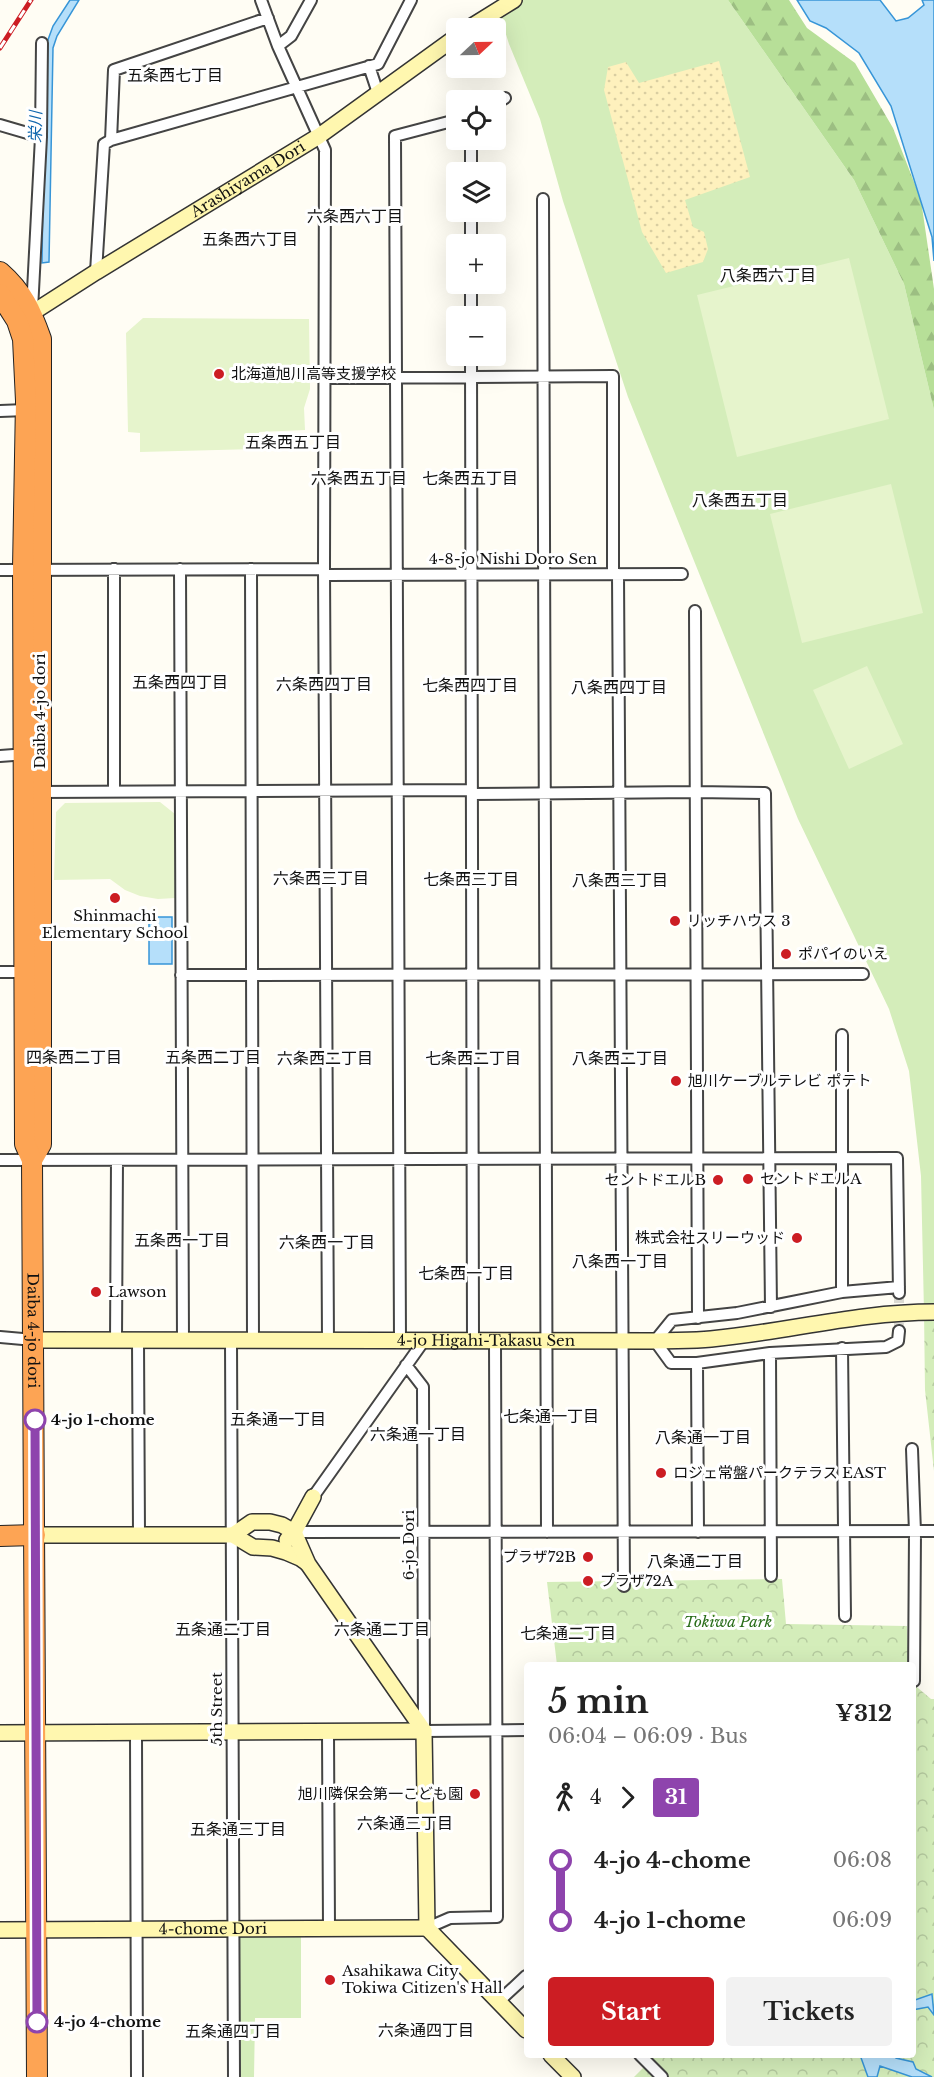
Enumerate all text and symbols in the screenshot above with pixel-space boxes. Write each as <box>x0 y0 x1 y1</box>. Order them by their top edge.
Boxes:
north arrow <box>446 18 506 78</box>
map controls <box>446 18 506 366</box>
district label: 五条西七丁目 <box>127 65 223 85</box>
button: locate <box>446 90 506 150</box>
water label: 栄川 <box>25 109 45 143</box>
street label: Arashiyama Dori <box>186 137 309 222</box>
button: layers <box>446 162 506 222</box>
district label: 六条西六丁目 <box>307 206 403 226</box>
district label: 五条西六丁目 <box>202 229 298 249</box>
button: + <box>446 234 506 294</box>
district label: 八条西六丁目 <box>720 265 816 285</box>
button: − <box>446 306 506 366</box>
place label: 北海道旭川高等支援学校 <box>231 364 396 383</box>
marker: 北海道旭川高等支援学校 <box>212 367 226 381</box>
district label: 五条西五丁目 <box>245 432 341 452</box>
district label: 六条西五丁目 <box>311 468 407 488</box>
district label: 七条西五丁目 <box>422 468 518 488</box>
district label: 八条西五丁目 <box>692 490 788 510</box>
street label: 4-8-jo Nishi Doro Sen <box>429 549 597 568</box>
street label: Daiba 4-jo dori <box>30 653 49 769</box>
district label: 五条西四丁目 <box>132 672 228 692</box>
district label: 六条西四丁目 <box>276 674 372 694</box>
district label: 七条西四丁目 <box>422 675 518 695</box>
district label: 八条西四丁目 <box>571 677 667 697</box>
district label: 六条西三丁目 <box>273 868 369 888</box>
district label: 七条西三丁目 <box>423 869 519 889</box>
district label: 八条西三丁目 <box>572 870 668 890</box>
marker: Shinmachi Elementary School <box>108 891 122 905</box>
place label: Shinmachi Elementary School <box>42 906 188 942</box>
place label: リッチハウス 3 <box>687 911 791 930</box>
marker: リッチハウス 3 <box>668 914 682 928</box>
place label: ポパイのいえ <box>798 944 888 963</box>
marker: ポパイのいえ <box>779 947 793 961</box>
district label: 四条西二丁目 <box>26 1047 122 1067</box>
district label: 五条西二丁目 <box>165 1047 261 1067</box>
district label: 六条西二丁目 <box>277 1048 373 1068</box>
district label: 七条西二丁目 <box>425 1048 521 1068</box>
district label: 八条西二丁目 <box>572 1048 668 1068</box>
place label: 旭川ケーブルテレビ ポテト <box>688 1071 871 1090</box>
marker: 旭川ケーブルテレビ ポテト <box>669 1074 683 1088</box>
place label: セントドエルA <box>760 1169 862 1188</box>
place label: セントドエルB <box>604 1170 706 1189</box>
marker: セントドエルA <box>741 1172 755 1186</box>
marker: セントドエルB <box>711 1173 725 1187</box>
place label: 株式会社スリーウッド <box>635 1228 785 1247</box>
district label: 五条西一丁目 <box>134 1230 230 1250</box>
marker: 株式会社スリーウッド <box>790 1231 804 1245</box>
district label: 六条西一丁目 <box>279 1232 375 1252</box>
district label: 八条西一丁目 <box>572 1251 668 1271</box>
district label: 七条西一丁目 <box>418 1263 514 1283</box>
street label: Daiba 4-jo dori <box>24 1273 43 1388</box>
place label: Lawson <box>108 1282 167 1301</box>
marker: Lawson <box>89 1285 103 1299</box>
street label: 4-jo Higahi-Takasu Sen <box>397 1331 575 1350</box>
district label: 七条通一丁目 <box>503 1406 599 1426</box>
marker: 4-jo 1-chome <box>24 1409 46 1431</box>
district label: 五条通一丁目 <box>230 1409 326 1429</box>
place label: 4-jo 1-chome <box>51 1410 155 1429</box>
district label: 六条通一丁目 <box>370 1424 466 1444</box>
district label: 八条通一丁目 <box>655 1427 751 1447</box>
place label: ロジェ常盤パークテラス EAST <box>673 1463 886 1482</box>
marker: ロジェ常盤パークテラス EAST <box>654 1466 668 1480</box>
street label: 6-jo Dori <box>399 1510 418 1580</box>
place label: プラザ72B <box>503 1547 576 1566</box>
marker: プラザ72B <box>581 1550 595 1564</box>
district label: 八条通二丁目 <box>647 1551 743 1571</box>
place label: プラザ72A <box>600 1571 674 1590</box>
marker: プラザ72A <box>581 1574 595 1588</box>
park label: Tokiwa Park <box>684 1612 772 1631</box>
district label: 五条通二丁目 <box>175 1619 271 1639</box>
district label: 六条通二丁目 <box>334 1619 430 1639</box>
district label: 七条通二丁目 <box>520 1623 616 1643</box>
street label: 5th Street <box>207 1672 226 1746</box>
text: 5 min <box>548 1681 649 1722</box>
text: ¥312 <box>835 1700 892 1727</box>
text: 06:04 – 06:09 · Bus <box>548 1724 748 1748</box>
icon: walk <box>548 1781 581 1814</box>
icon: forward <box>611 1781 644 1814</box>
place label: 旭川隣保会第一こども園 <box>298 1784 463 1803</box>
text: 31 <box>665 1784 687 1810</box>
text: 4 <box>590 1785 602 1809</box>
marker: 旭川隣保会第一こども園 <box>468 1787 482 1801</box>
district label: 六条通三丁目 <box>357 1813 453 1833</box>
district label: 五条通三丁目 <box>190 1819 286 1839</box>
text: 4-jo 4-chome <box>594 1847 751 1874</box>
text: 06:08 <box>833 1848 892 1872</box>
text: 4-jo 1-chome <box>594 1907 746 1934</box>
text: 06:09 <box>832 1908 892 1932</box>
street label: 4-chome Dori <box>159 1919 267 1938</box>
place label: Asahikawa City Tokiwa Citizen's Hall <box>341 1961 503 1997</box>
marker: Asahikawa City Tokiwa Citizen's Hall <box>323 1973 337 1987</box>
button: Start <box>548 1977 714 2046</box>
button: Tickets <box>726 1977 892 2046</box>
marker: 4-jo 4-chome <box>26 2011 48 2033</box>
place label: 4-jo 4-chome <box>54 2012 161 2031</box>
district label: 六条通四丁目 <box>378 2020 474 2040</box>
district label: 五条通四丁目 <box>185 2021 281 2041</box>

